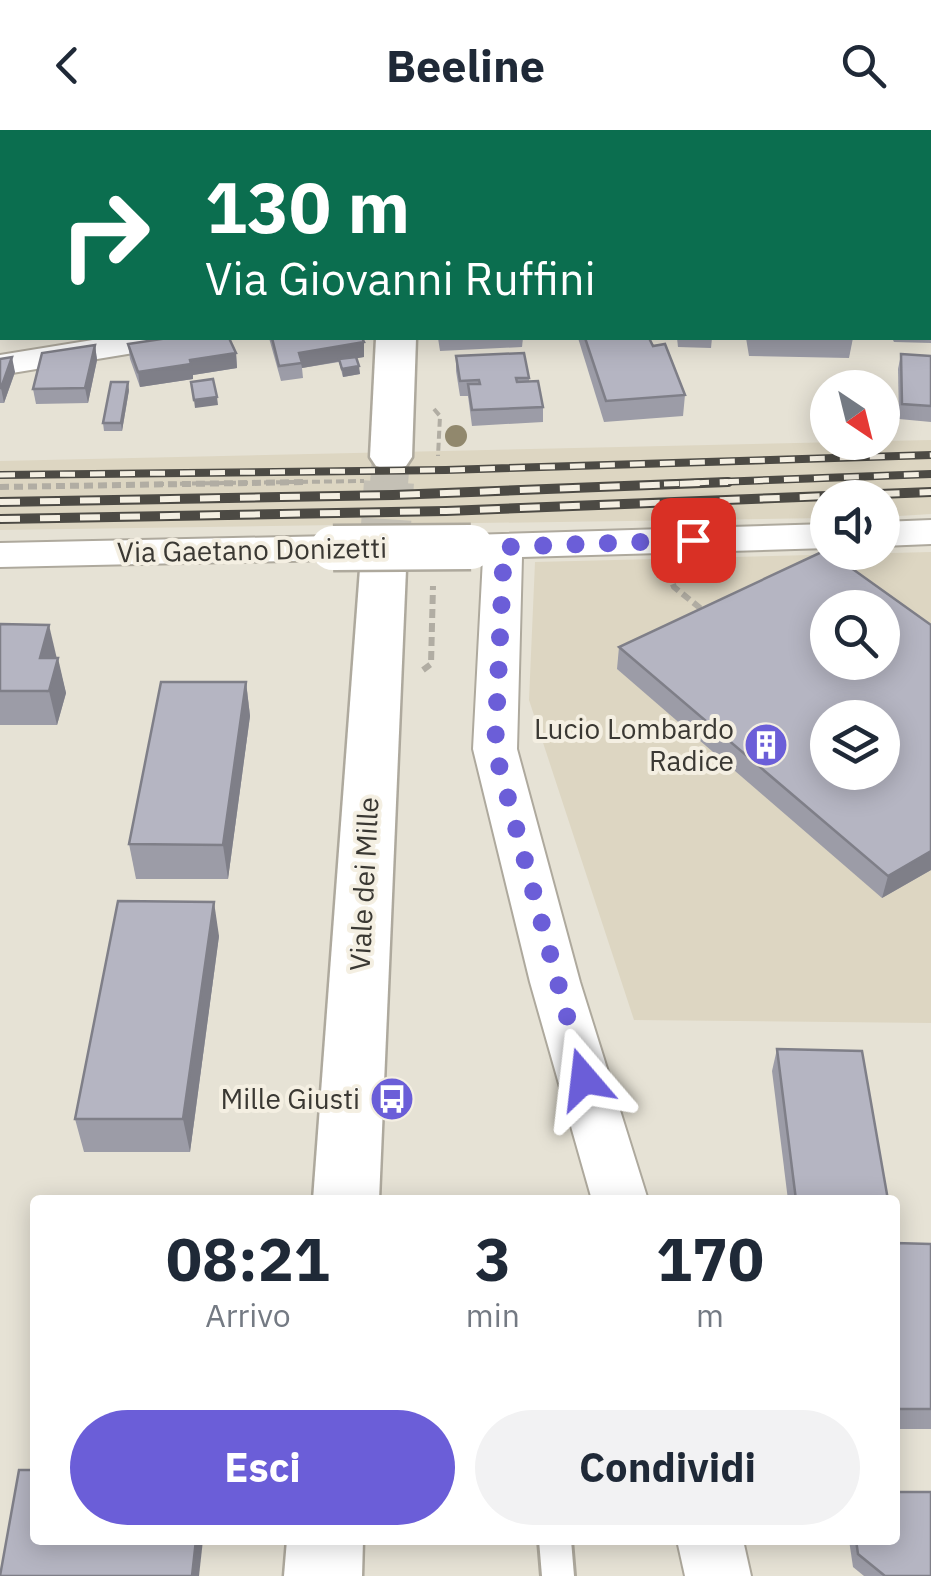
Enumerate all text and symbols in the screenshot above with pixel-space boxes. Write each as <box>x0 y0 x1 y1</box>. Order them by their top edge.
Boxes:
text: Beeline <box>386 36 545 94</box>
icon: back <box>40 38 95 93</box>
icon: search <box>836 38 891 93</box>
text: 130 m <box>205 161 410 252</box>
icon: right <box>40 170 170 300</box>
text: Via Giovanni Ruffini <box>205 249 596 307</box>
north arrow <box>810 370 900 460</box>
map controls <box>810 370 900 790</box>
button: sound <box>810 480 900 570</box>
pin <box>651 498 736 583</box>
icon: arrive <box>666 513 721 568</box>
street label: Via Gaetano Donizetti <box>117 529 387 570</box>
button: search <box>810 590 900 680</box>
button: layers <box>810 700 900 790</box>
place label: Lucio Lombardo Radice <box>534 710 734 779</box>
building icon: Lucio Lombardo Radice <box>743 722 789 768</box>
street label: Viale dei Mille <box>340 796 387 972</box>
position arrow <box>532 1027 636 1131</box>
bus stop icon: Mille Giusti <box>369 1076 415 1122</box>
place label: Mille Giusti <box>221 1080 360 1117</box>
text: 08:21 <box>166 1219 330 1298</box>
text: 3 <box>475 1219 511 1298</box>
text: 170 <box>656 1219 764 1298</box>
text: Arrivo <box>205 1294 291 1336</box>
text: min <box>466 1294 520 1336</box>
text: m <box>696 1294 724 1336</box>
button: Esci <box>70 1410 455 1525</box>
button: Condividi <box>475 1410 860 1525</box>

